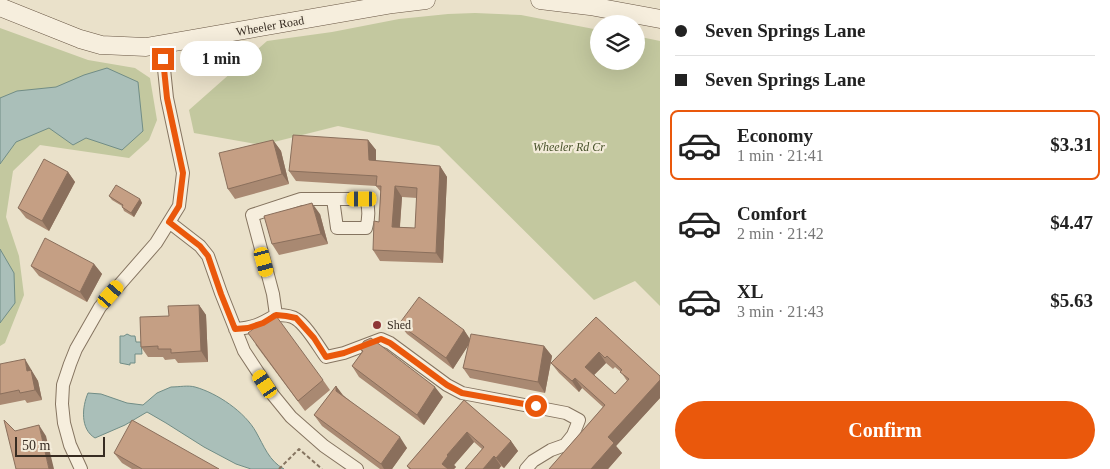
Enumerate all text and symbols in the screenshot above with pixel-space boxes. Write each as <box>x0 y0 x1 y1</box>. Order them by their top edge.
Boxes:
street label: Wheeler Road <box>235 13 305 39</box>
map controls <box>590 15 645 70</box>
button: layers <box>590 15 645 70</box>
text: Seven Springs Lane <box>705 20 865 41</box>
callout: 1 min <box>180 42 263 76</box>
route end <box>152 48 174 70</box>
text: 1 min <box>202 50 240 67</box>
text: Seven Springs Lane <box>705 69 865 90</box>
icon: car <box>677 123 722 168</box>
text: Economy <box>737 125 813 146</box>
text: $3.31 <box>1050 134 1093 155</box>
park label: Wheeler Rd Cr <box>533 140 605 154</box>
text: 1 min · 21:41 <box>737 147 824 164</box>
car <box>347 192 377 207</box>
icon: car <box>677 201 722 246</box>
text: Comfort <box>737 203 807 224</box>
text: $4.47 <box>1050 212 1093 233</box>
text: 2 min · 21:42 <box>737 225 824 242</box>
car <box>252 246 275 278</box>
car <box>95 278 126 310</box>
icon: car <box>677 279 722 324</box>
text: XL <box>737 281 763 302</box>
text: $5.63 <box>1050 290 1093 311</box>
text: 3 min · 21:43 <box>737 303 824 320</box>
place label: Shed <box>387 318 411 332</box>
marker: Shed <box>371 319 383 331</box>
car <box>250 367 279 401</box>
route start <box>525 395 547 417</box>
button: Confirm <box>675 401 1095 459</box>
scale bar <box>15 434 105 457</box>
text: 50 m <box>22 438 50 453</box>

